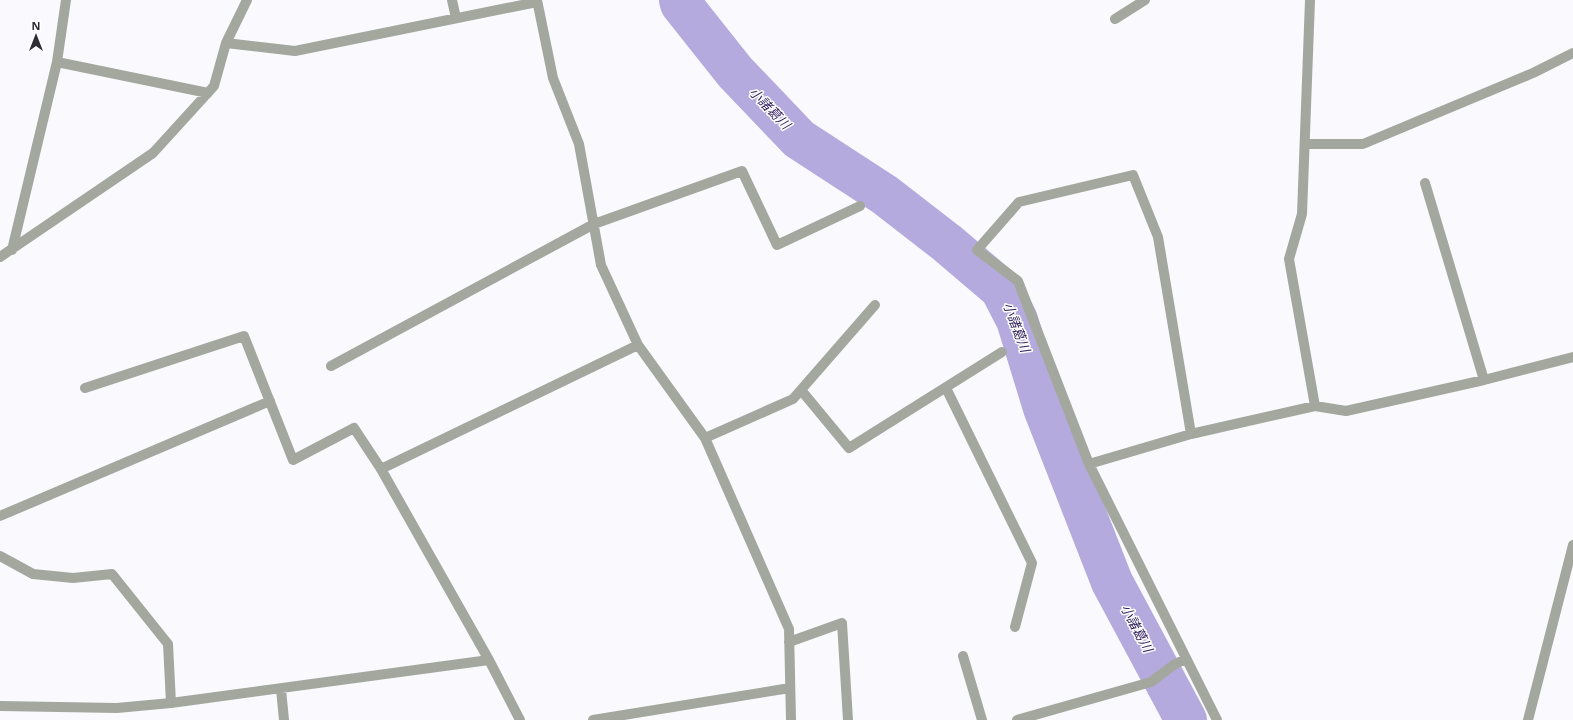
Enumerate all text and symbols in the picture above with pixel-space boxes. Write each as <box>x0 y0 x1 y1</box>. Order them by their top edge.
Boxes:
north arrow <box>16 16 56 56</box>
text: N <box>32 18 40 33</box>
water label: 小諸葛川 <box>745 83 796 134</box>
water label: 小諸葛川 <box>999 299 1035 356</box>
water label: 小諸葛川 <box>1117 601 1158 657</box>

